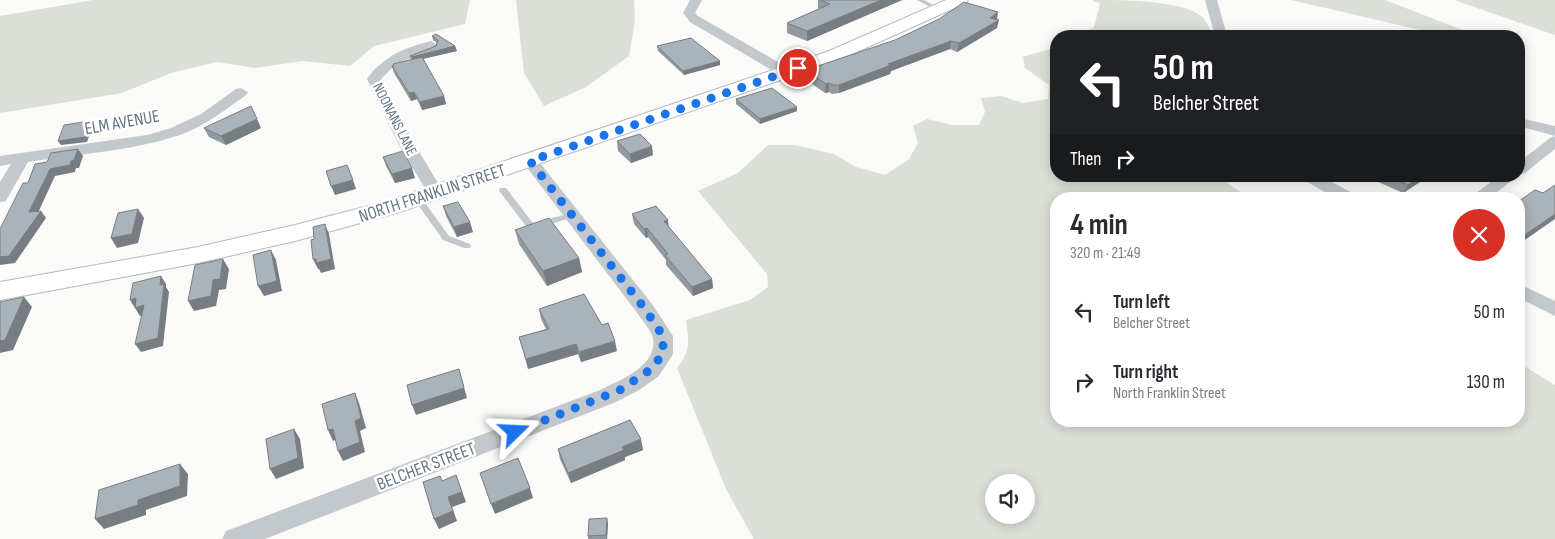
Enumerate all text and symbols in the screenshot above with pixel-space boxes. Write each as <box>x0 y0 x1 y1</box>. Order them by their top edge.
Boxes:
pin <box>777 47 819 89</box>
text: 50 m <box>1153 47 1214 90</box>
icon: left <box>1070 50 1135 115</box>
icon: arrive <box>784 54 812 82</box>
street label: NOONANS LANE <box>368 80 421 159</box>
text: Belcher Street <box>1153 90 1259 117</box>
street label: ELM AVENUE <box>83 106 161 139</box>
icon: right <box>1111 145 1139 173</box>
text: Then <box>1070 148 1101 171</box>
street label: NORTH FRANKLIN STREET <box>356 160 508 227</box>
text: 4 min <box>1070 207 1128 243</box>
button: close <box>1453 209 1505 261</box>
text: 320 m · 21:49 <box>1070 244 1141 263</box>
text: Turn left <box>1113 291 1170 314</box>
icon: left <box>1070 298 1098 326</box>
text: 50 m <box>1474 301 1505 324</box>
text: Belcher Street <box>1113 314 1190 333</box>
text: Turn right <box>1113 361 1178 384</box>
icon: right <box>1070 368 1098 396</box>
text: 130 m <box>1467 371 1505 394</box>
text: North Franklin Street <box>1113 384 1226 403</box>
position arrow <box>488 405 540 457</box>
street label: BELCHER STREET <box>374 438 478 495</box>
map controls <box>985 474 1035 524</box>
button: sound <box>985 474 1035 524</box>

